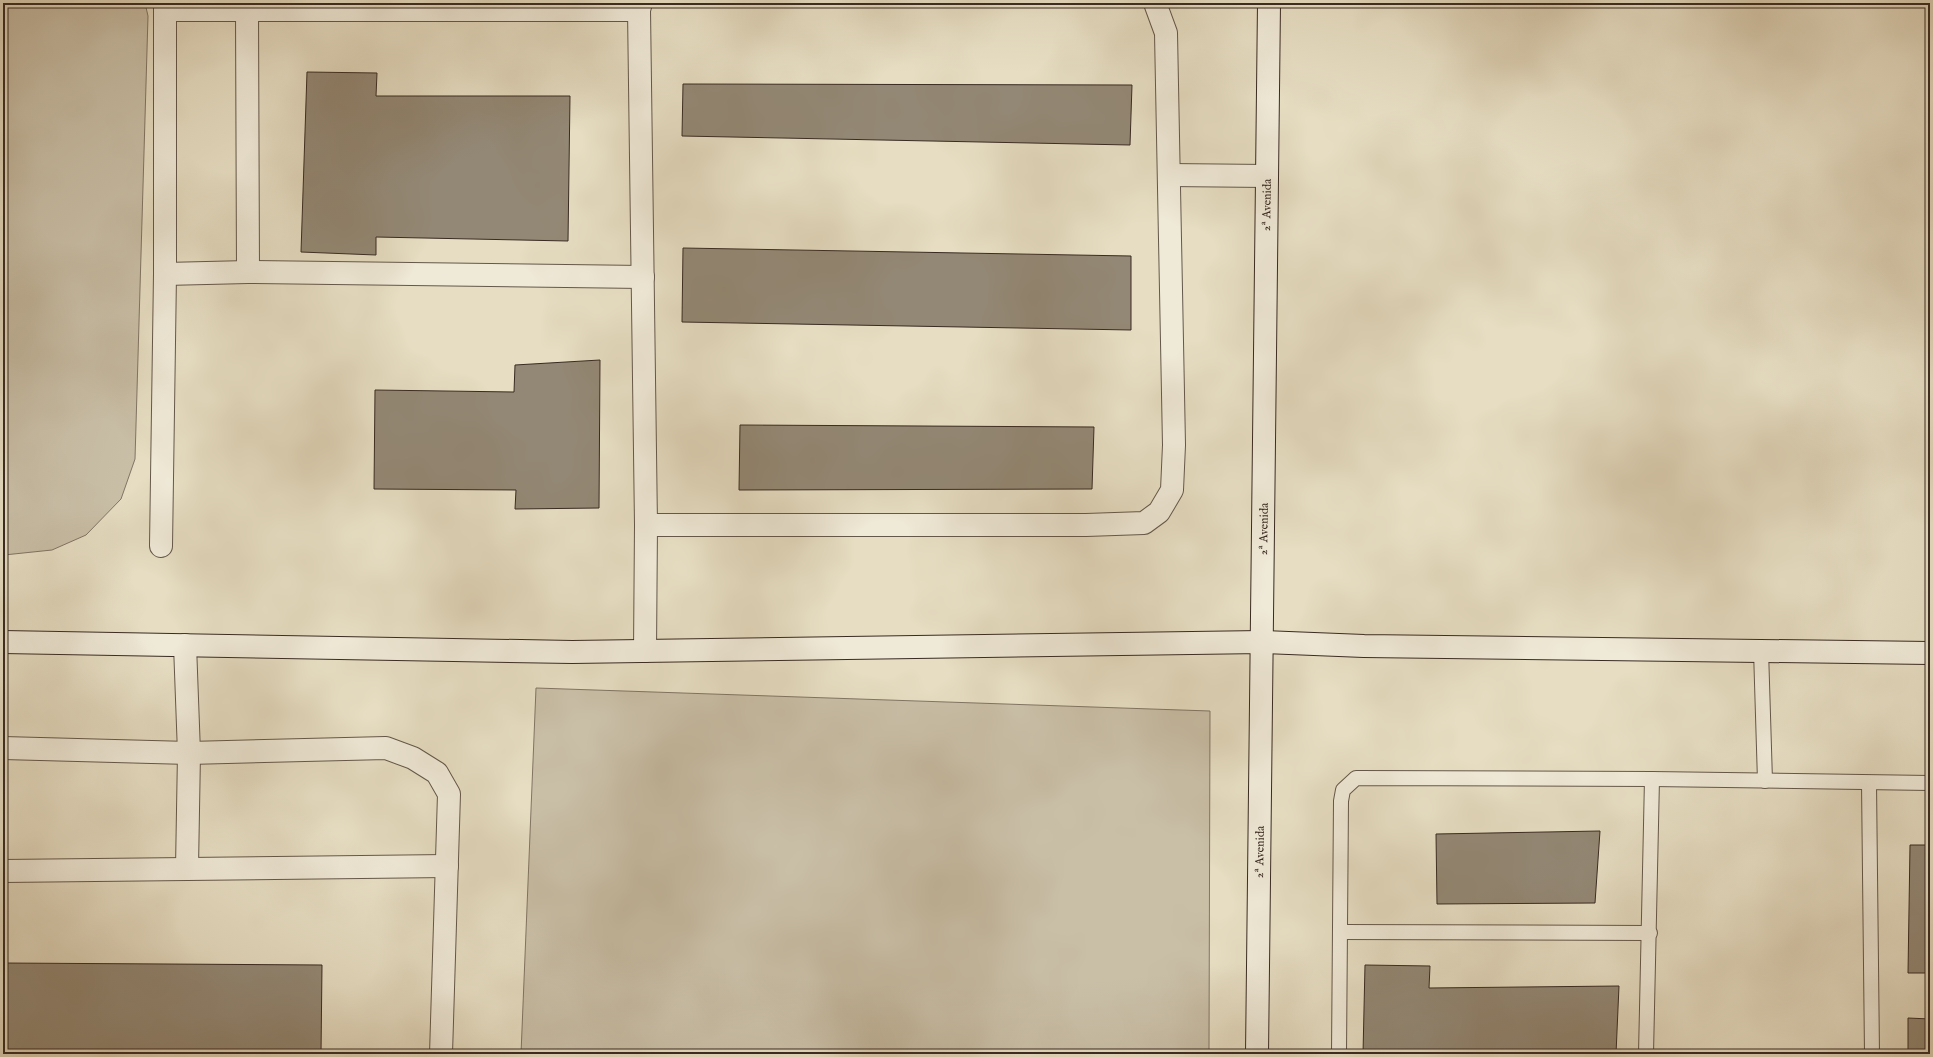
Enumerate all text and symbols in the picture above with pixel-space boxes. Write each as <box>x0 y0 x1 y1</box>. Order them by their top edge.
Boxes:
street label: 2ª Avenida <box>1259 178 1275 231</box>
street label: 2ª Avenida <box>1256 502 1272 555</box>
street label: 2ª Avenida <box>1252 825 1268 878</box>

